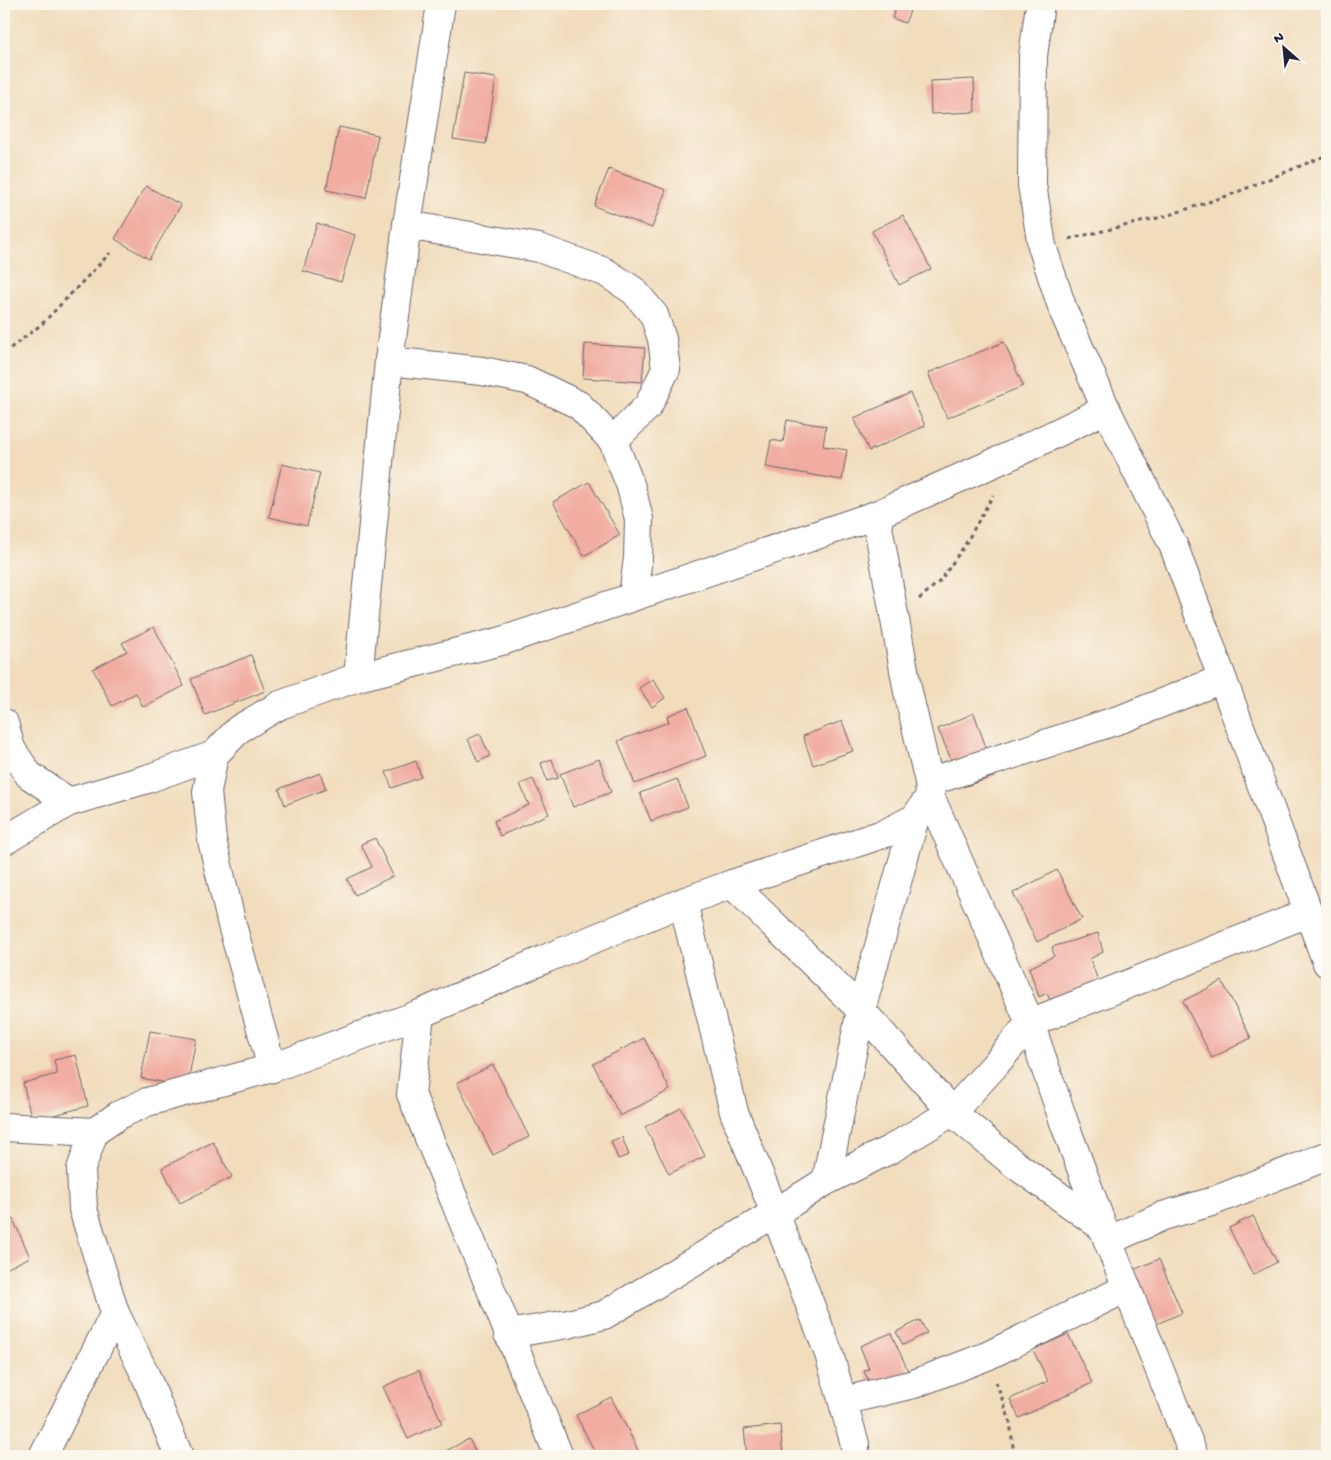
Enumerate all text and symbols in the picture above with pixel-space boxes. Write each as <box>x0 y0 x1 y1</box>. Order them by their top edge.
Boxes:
north arrow <box>1258 22 1308 72</box>
text: N <box>1271 29 1287 48</box>

